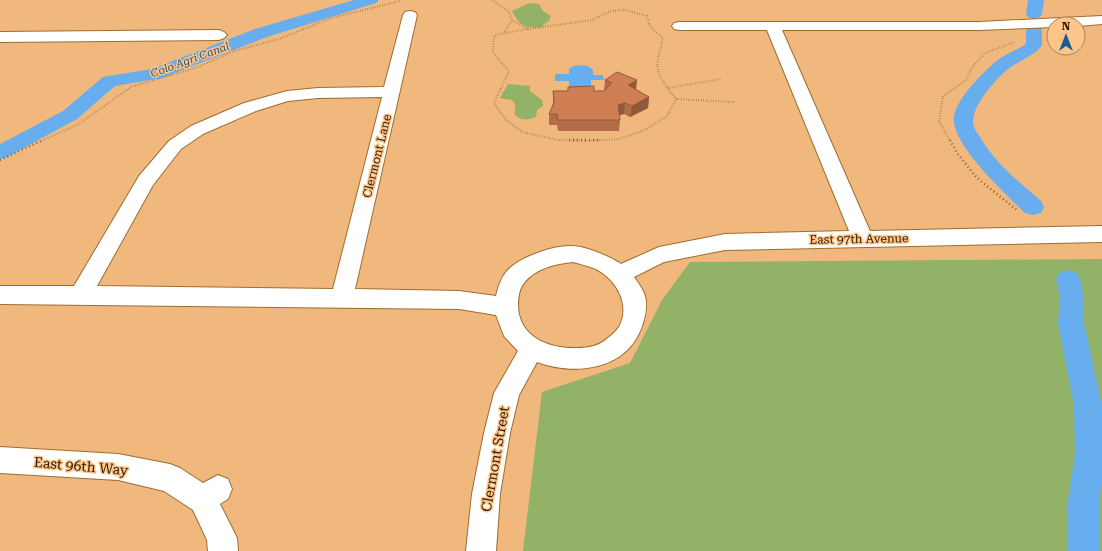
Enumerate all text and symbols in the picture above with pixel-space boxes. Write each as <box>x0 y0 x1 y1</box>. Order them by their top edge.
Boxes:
north arrow <box>1046 16 1086 56</box>
text: N <box>1062 20 1071 33</box>
water label: Colo Agri Canal <box>149 40 231 80</box>
street label: Clermont Lane <box>360 112 394 199</box>
street label: East 97th Avenue <box>809 231 909 247</box>
street label: Clermont Street <box>478 405 512 513</box>
street label: East 96th Way <box>33 454 130 478</box>

